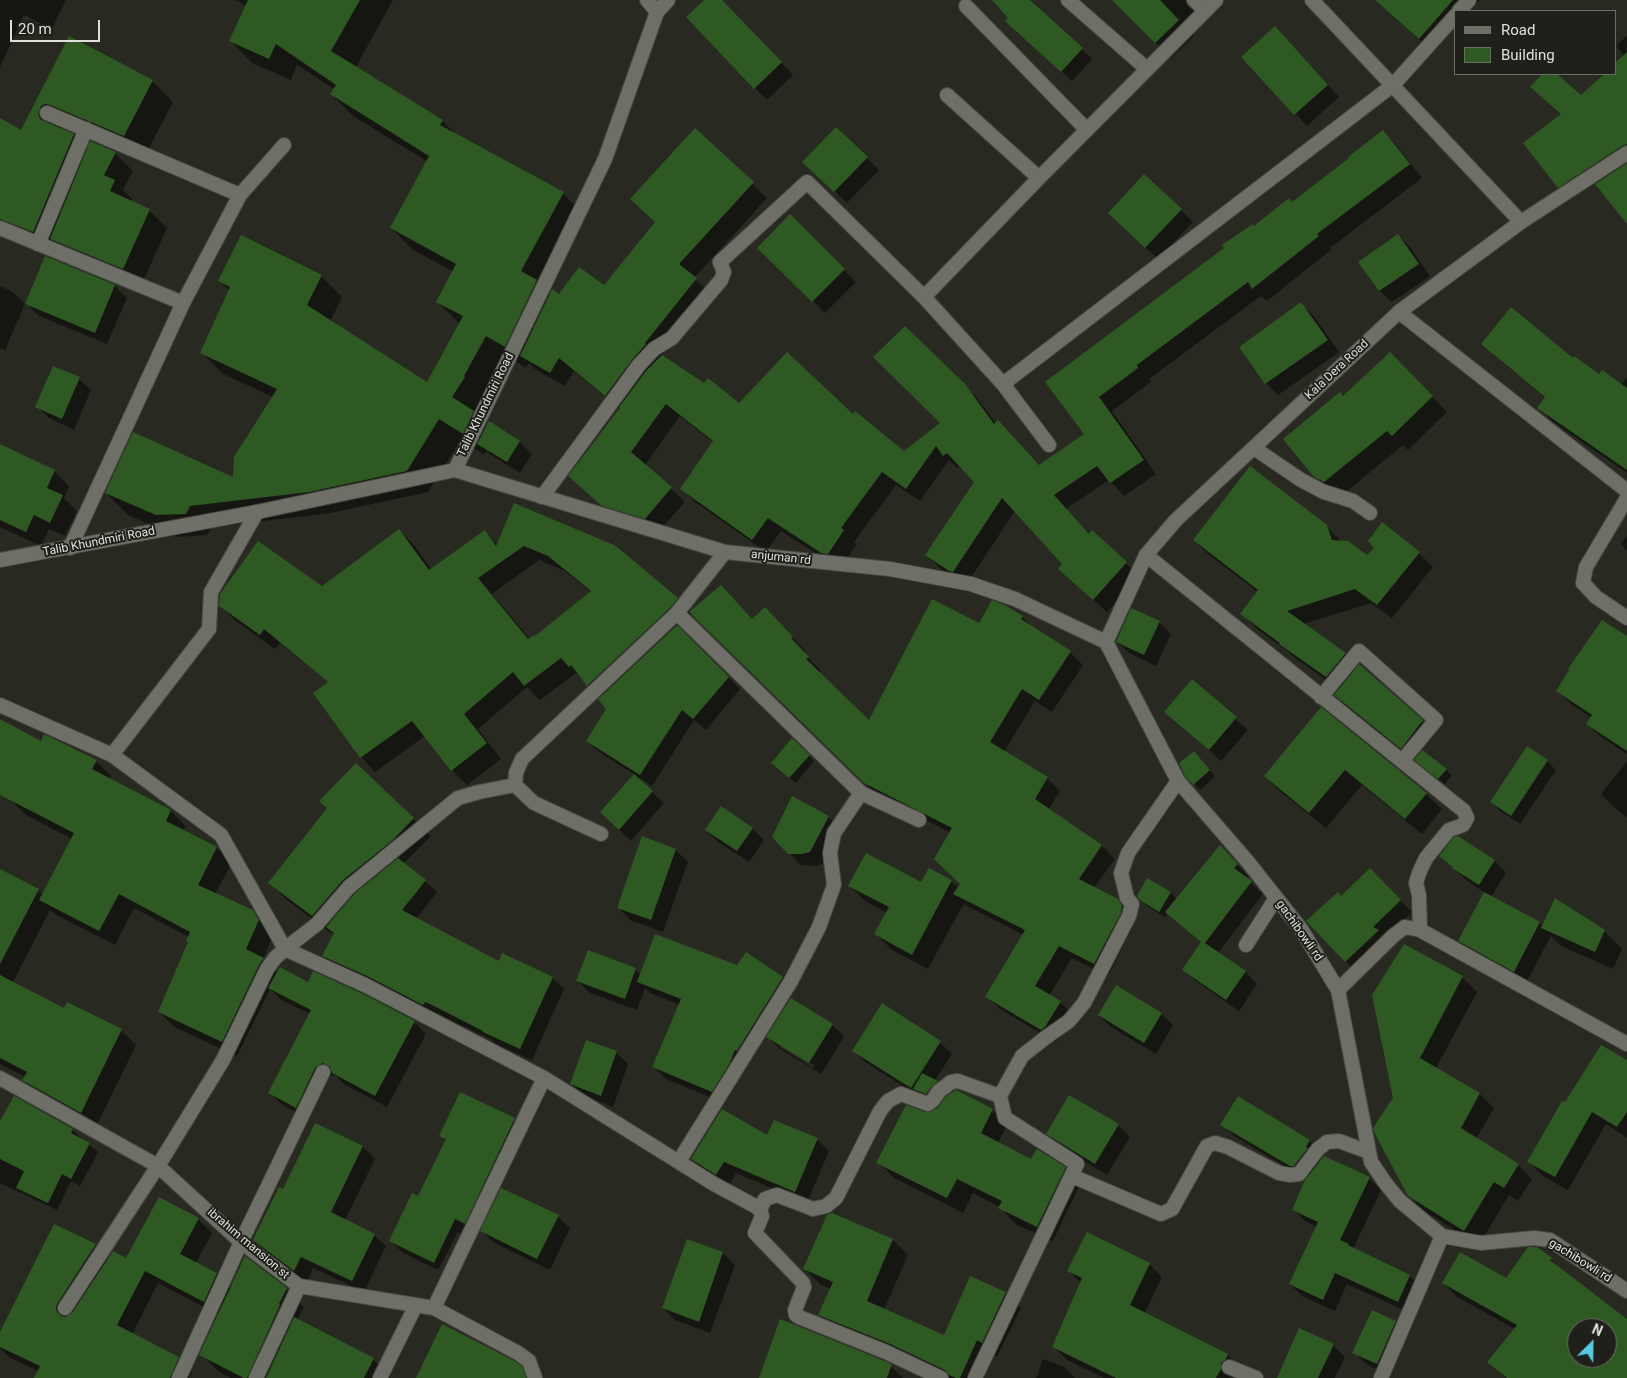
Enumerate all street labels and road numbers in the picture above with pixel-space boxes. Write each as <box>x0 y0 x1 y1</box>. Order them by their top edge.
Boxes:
street label: Kala Dera Road <box>1302 337 1372 403</box>
street label: Talib Khundmiri Road <box>455 351 517 459</box>
street label: Talib Khundmiri Road <box>42 524 156 560</box>
street label: anjuman rd <box>750 548 812 568</box>
street label: gachibowli rd <box>1273 898 1325 964</box>
street label: ibrahim mansion st <box>204 1206 292 1282</box>
street label: gachibowli rd <box>1546 1236 1614 1286</box>

